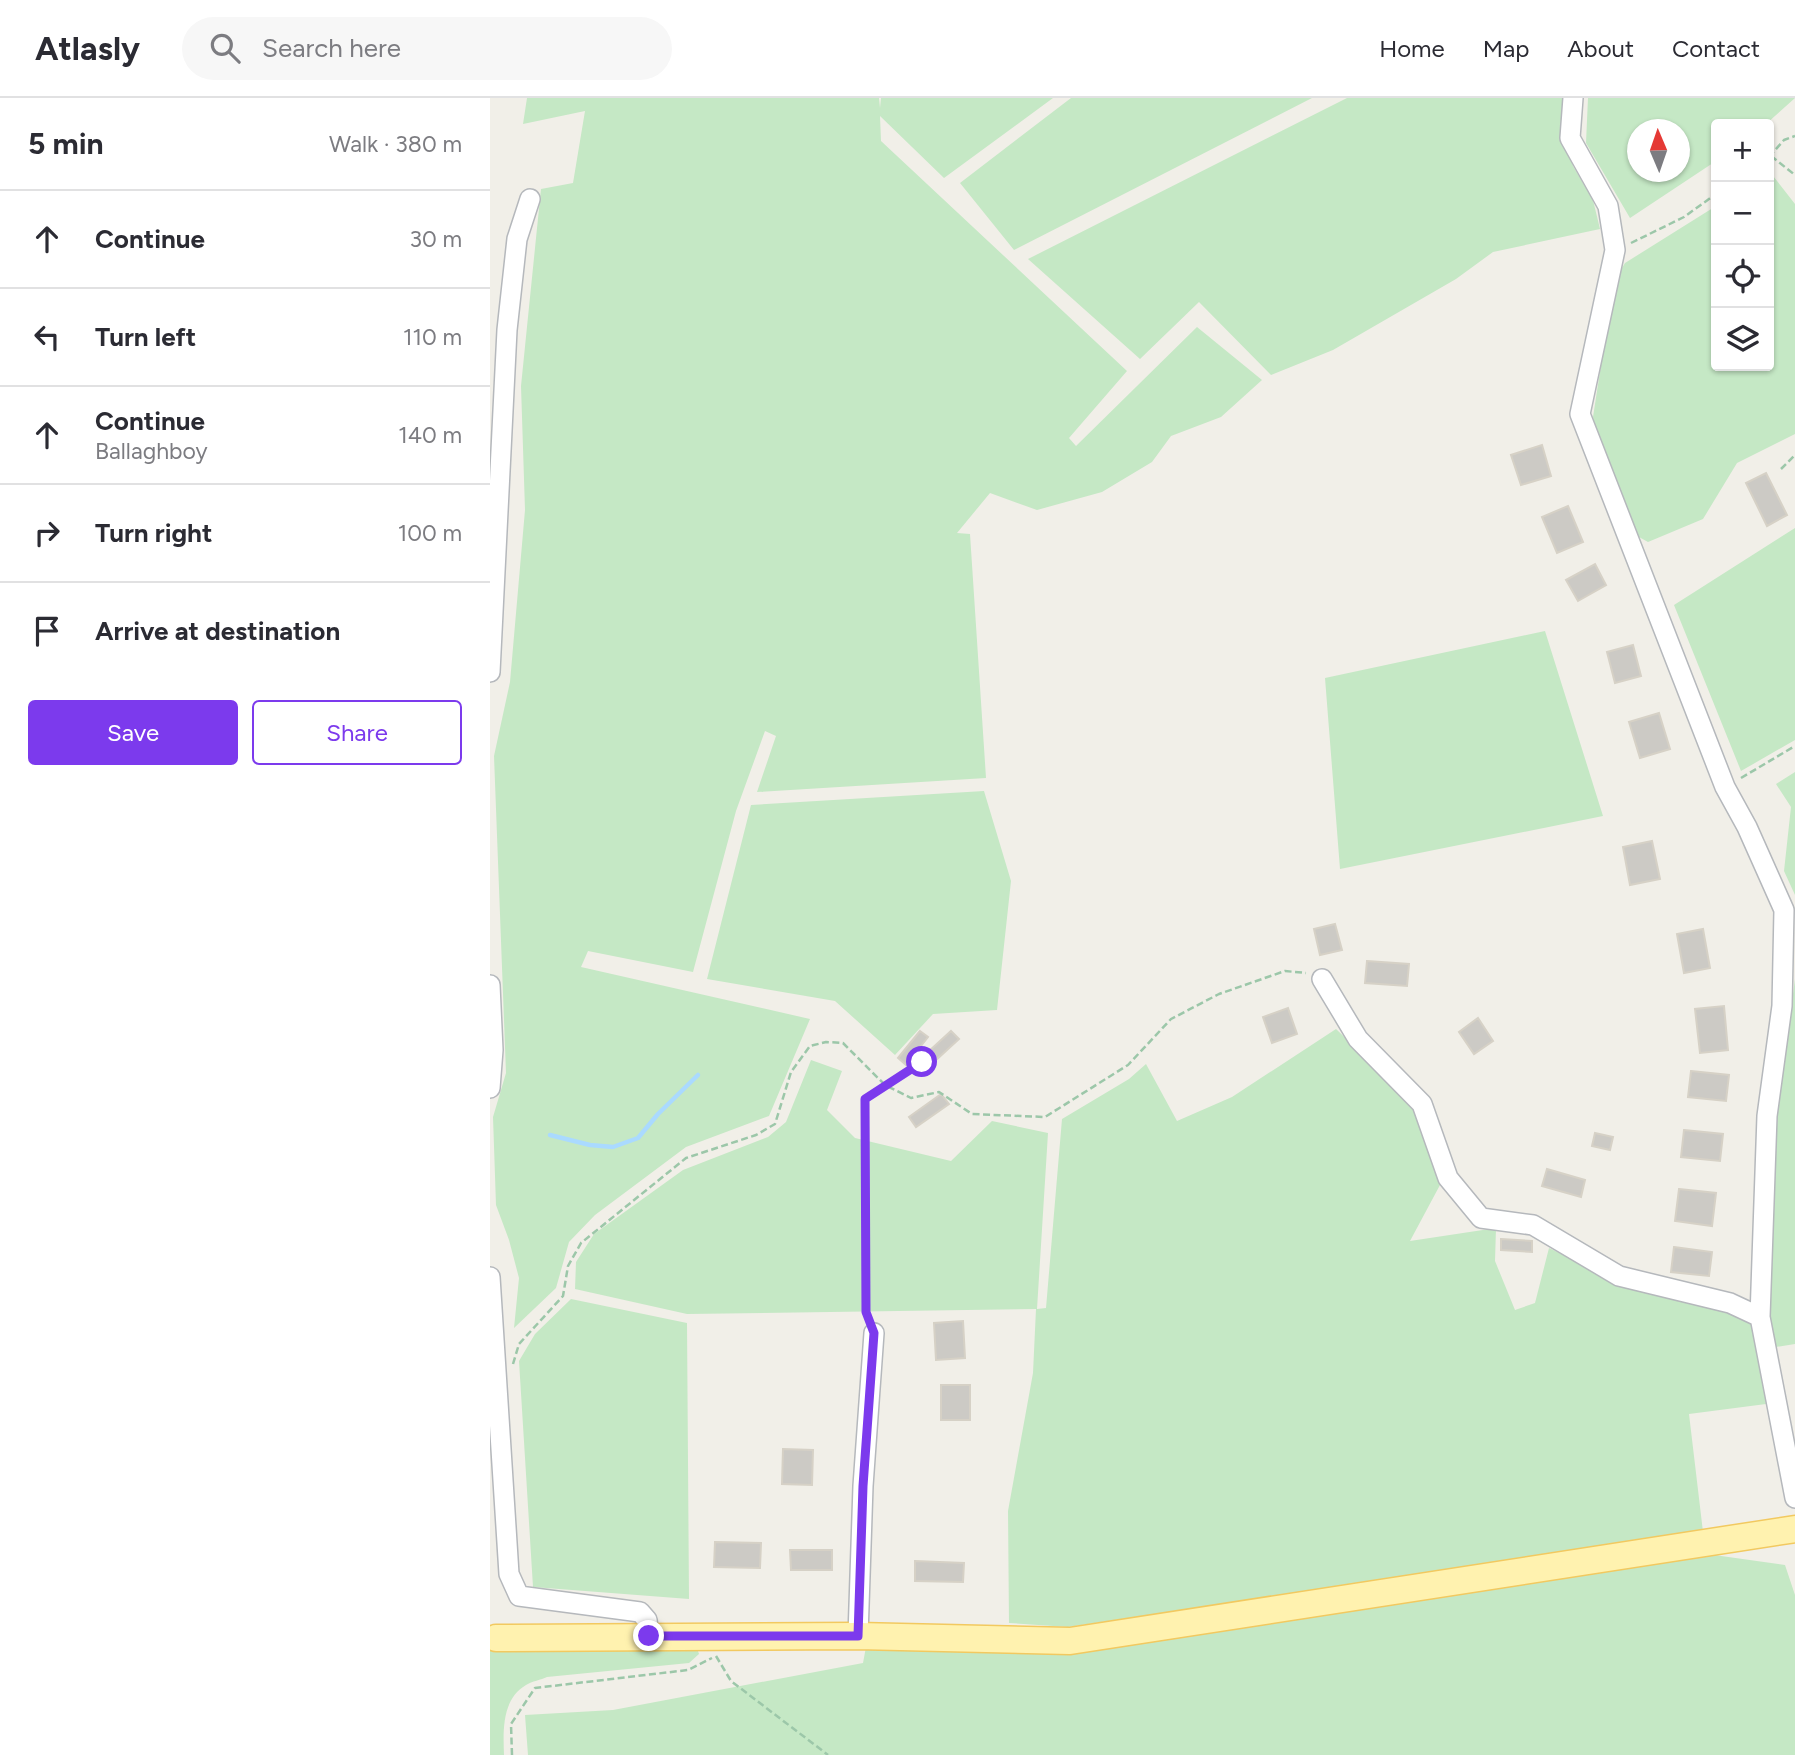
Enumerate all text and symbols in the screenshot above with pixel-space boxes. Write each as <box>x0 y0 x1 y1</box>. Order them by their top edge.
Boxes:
search box <box>182 17 672 80</box>
text: Atlasly <box>35 29 140 68</box>
icon: search <box>206 29 244 67</box>
text: Search here <box>262 32 401 64</box>
text: Home <box>1379 34 1445 63</box>
text: Map <box>1483 34 1529 63</box>
text: About <box>1567 34 1634 63</box>
text: Contact <box>1672 34 1760 63</box>
north arrow <box>1627 119 1690 182</box>
map controls <box>1711 119 1774 371</box>
button: + <box>1711 119 1774 182</box>
text: 5 min <box>28 125 104 162</box>
text: Walk · 380 m <box>329 130 462 158</box>
button: − <box>1711 182 1774 245</box>
icon: ahead <box>28 220 66 258</box>
text: Continue <box>95 223 205 255</box>
text: 30 m <box>409 225 462 253</box>
button: locate <box>1711 245 1774 308</box>
button: layers <box>1711 308 1774 371</box>
icon: left <box>28 318 66 356</box>
text: Turn left <box>95 321 196 353</box>
text: 110 m <box>403 323 462 351</box>
text: Continue <box>95 405 205 437</box>
icon: ahead <box>28 416 66 454</box>
text: 140 m <box>398 421 462 449</box>
text: Ballaghboy <box>95 437 208 465</box>
icon: right <box>28 514 66 552</box>
text: Turn right <box>95 517 212 549</box>
text: 100 m <box>398 519 462 547</box>
icon: arrive <box>28 612 66 650</box>
text: Arrive at destination <box>95 615 340 647</box>
button: Save <box>28 700 238 765</box>
button: Share <box>252 700 462 765</box>
route start <box>906 1046 937 1077</box>
route end <box>633 1620 664 1651</box>

